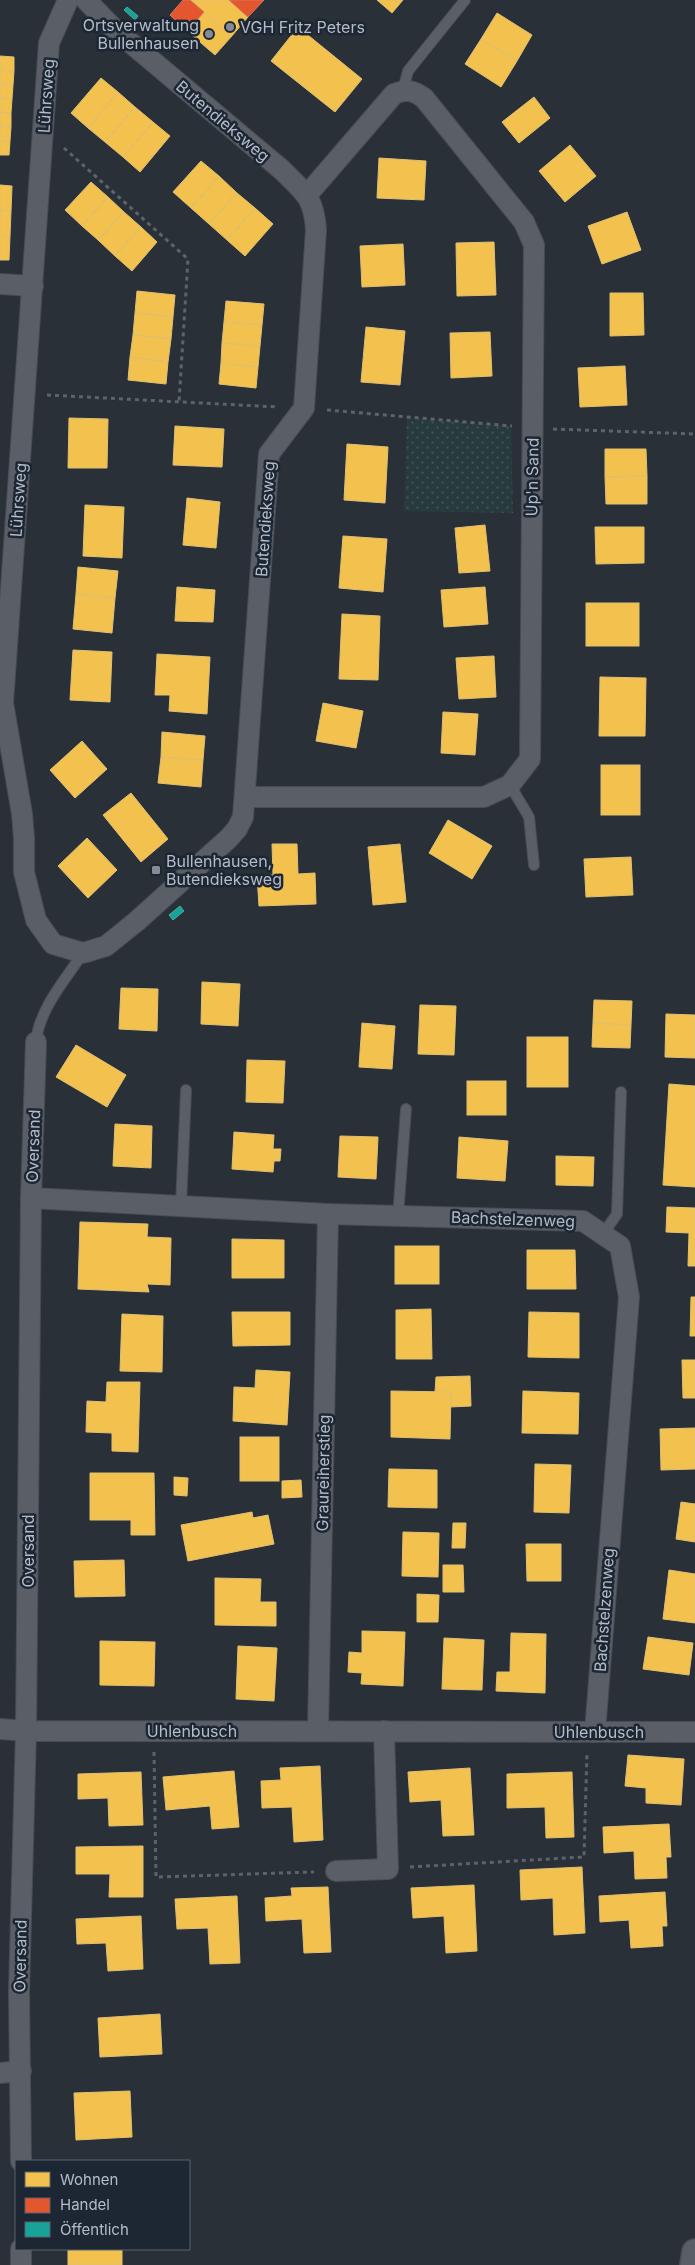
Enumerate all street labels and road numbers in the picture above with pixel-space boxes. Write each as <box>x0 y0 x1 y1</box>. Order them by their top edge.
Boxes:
street label: Lührsweg <box>33 58 59 134</box>
street label: Butendieksweg <box>172 76 274 166</box>
street label: Up'n Sand <box>521 437 543 517</box>
street label: Butendieksweg <box>251 460 279 578</box>
street label: Lührsweg <box>5 462 31 538</box>
street label: Oversand <box>22 1109 44 1183</box>
street label: Bachstelzenweg <box>451 1207 575 1231</box>
street label: Graureiherstieg <box>312 1414 334 1532</box>
street label: Oversand <box>18 1515 38 1587</box>
street label: Bachstelzenweg <box>590 1547 618 1673</box>
street label: Uhlenbusch <box>147 1721 237 1741</box>
street label: Uhlenbusch <box>554 1722 644 1742</box>
street label: Oversand <box>9 1919 31 1993</box>

